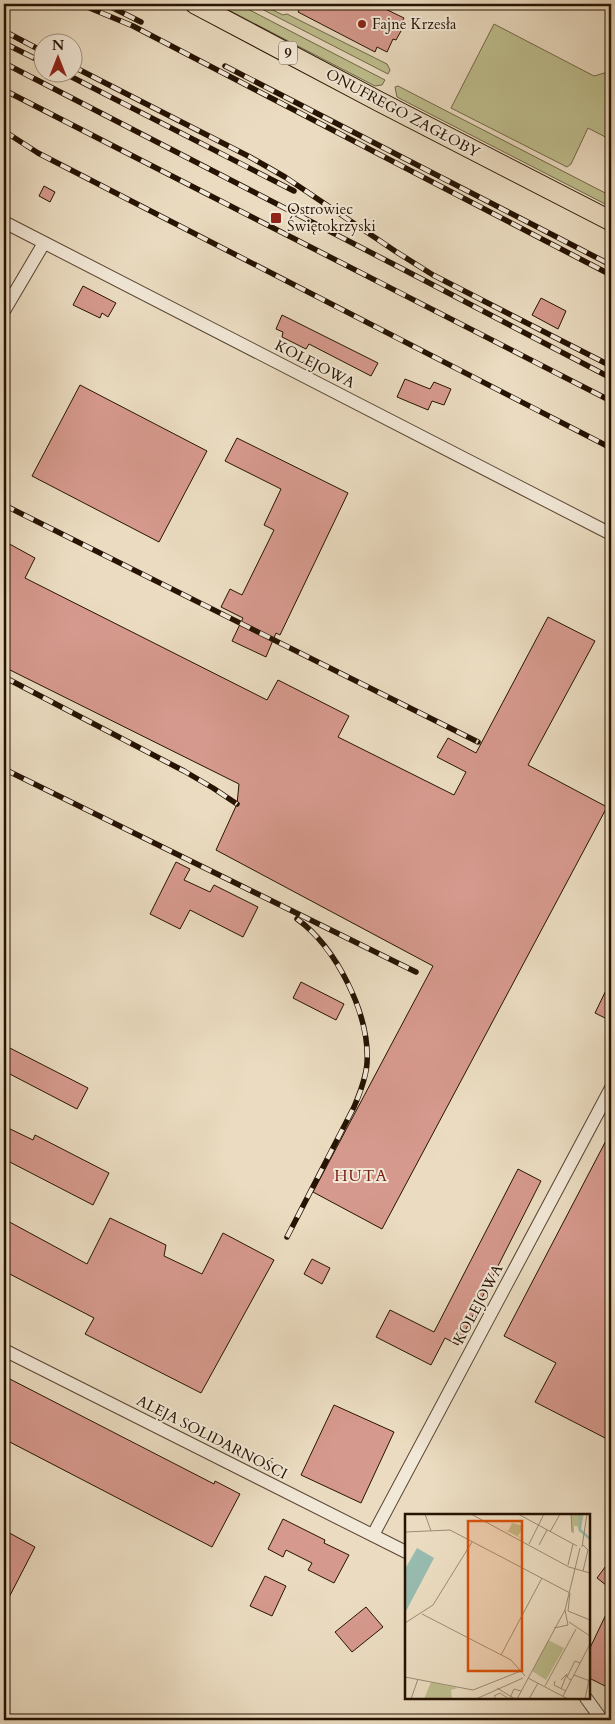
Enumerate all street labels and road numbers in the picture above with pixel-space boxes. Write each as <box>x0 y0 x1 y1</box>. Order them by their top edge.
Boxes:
road number: 9 <box>279 42 297 64</box>
street label: ONUFREGO ZAGŁOBY <box>322 64 484 163</box>
street label: KOLEJOWA <box>271 335 359 393</box>
street label: KOLEJOWA <box>449 1260 508 1347</box>
street label: ALEJA SOLIDARNOŚCI <box>133 1390 291 1484</box>

